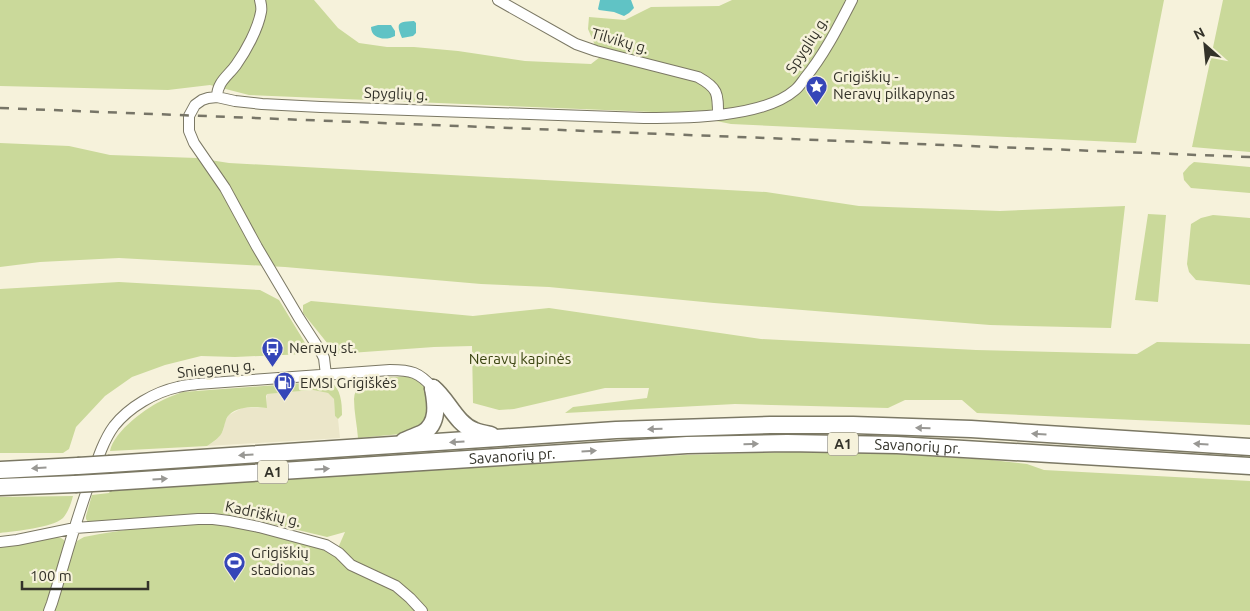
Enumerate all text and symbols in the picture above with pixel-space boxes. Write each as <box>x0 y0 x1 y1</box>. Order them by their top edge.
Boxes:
street label: Spyglių g. <box>782 13 831 76</box>
north arrow <box>1180 20 1230 70</box>
street label: Tilvikų g. <box>589 24 651 57</box>
text: N <box>1191 24 1207 43</box>
place label: Grigiškių - Neravų pilkapynas <box>833 68 955 102</box>
place icon: Grigiškių - Neravų pilkapynas <box>805 74 829 105</box>
street label: Spyglių g. <box>364 84 428 103</box>
bus stop icon: Neravų st. <box>261 336 285 367</box>
place label: Neravų st. <box>289 339 357 356</box>
park label: Neravų kapinės <box>469 350 571 367</box>
street label: Sniegenų g. <box>176 356 256 381</box>
fuel station icon: EMSI Grigiškės <box>272 371 296 402</box>
place label: EMSI Grigiškės <box>300 374 397 391</box>
one-way arrow <box>914 423 930 431</box>
one-way arrow <box>647 425 663 433</box>
one-way arrow <box>1031 429 1047 437</box>
road number: A1 <box>828 432 858 456</box>
street label: Savanorių pr. <box>874 436 962 457</box>
one-way arrow <box>449 438 465 446</box>
one-way arrow <box>1193 439 1209 447</box>
one-way arrow <box>743 440 759 448</box>
street label: Savanorių pr. <box>468 444 556 467</box>
one-way arrow <box>581 447 597 455</box>
one-way arrow <box>238 452 254 460</box>
road number: A1 <box>258 461 288 484</box>
one-way arrow <box>31 464 47 472</box>
one-way arrow <box>314 464 330 472</box>
one-way arrow <box>152 474 168 482</box>
street label: Kadriškių g. <box>224 497 303 530</box>
place label: Grigiškių stadionas <box>251 544 315 578</box>
sports icon: Grigiškių stadionas <box>223 550 247 581</box>
scale bar <box>22 558 149 590</box>
text: 100 m <box>30 567 72 584</box>

